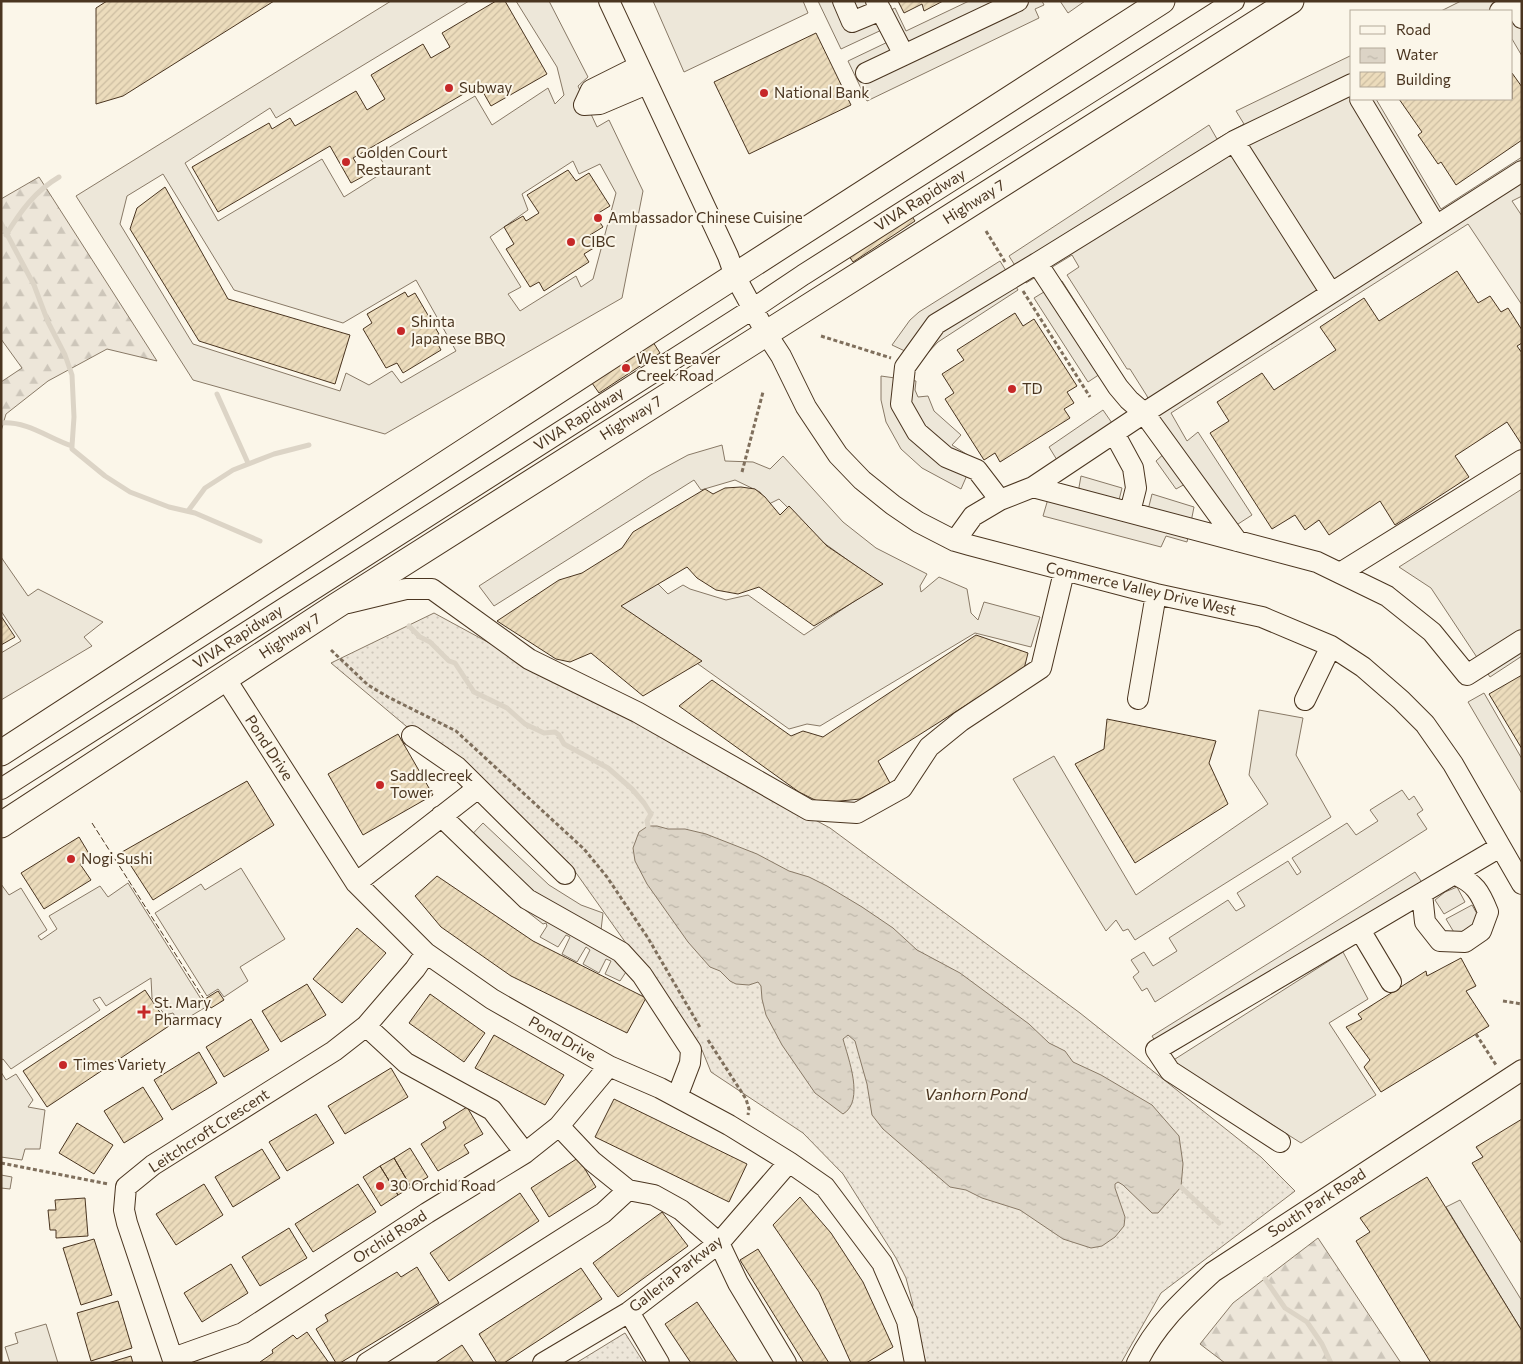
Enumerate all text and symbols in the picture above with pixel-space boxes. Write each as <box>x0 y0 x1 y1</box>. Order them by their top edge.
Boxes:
legend <box>1350 10 1513 100</box>
text: Road <box>1396 20 1431 38</box>
text: Water <box>1396 45 1438 63</box>
text: Building <box>1396 70 1451 88</box>
place label: Subway <box>459 78 512 96</box>
marker: Subway <box>443 82 455 94</box>
place label: National Bank <box>774 83 870 101</box>
marker: National Bank <box>758 87 770 99</box>
place label: Golden Court Restaurant <box>356 143 448 178</box>
marker: Golden Court Restaurant <box>340 156 352 168</box>
street label: VIVA Rapidway <box>871 164 968 234</box>
street label: Highway 7 <box>939 175 1008 227</box>
place label: Ambassador Chinese Cuisine <box>608 208 803 226</box>
marker: Ambassador Chinese Cuisine <box>592 212 604 224</box>
place label: CIBC <box>581 232 615 250</box>
marker: CIBC <box>565 236 577 248</box>
place label: Shinta Japanese BBQ <box>411 312 506 347</box>
marker: Shinta Japanese BBQ <box>395 325 407 337</box>
place label: West Beaver Creek Road <box>636 349 721 384</box>
marker: West Beaver Creek Road <box>620 362 632 374</box>
place label: TD <box>1022 379 1043 397</box>
street label: VIVA Rapidway <box>530 382 627 454</box>
marker: TD <box>1006 383 1018 395</box>
street label: Highway 7 <box>596 391 665 443</box>
street label: Commerce Valley Drive West <box>1044 557 1238 619</box>
street label: VIVA Rapidway <box>189 600 286 672</box>
street label: Highway 7 <box>255 609 324 662</box>
street label: Pond Drive <box>242 711 298 784</box>
place label: Saddlecreek Tower <box>390 766 473 801</box>
marker: Saddlecreek Tower <box>374 779 386 791</box>
place label: Nogi Sushi <box>81 849 153 867</box>
marker: Nogi Sushi <box>65 853 77 865</box>
place label: St. Mary Pharmacy <box>154 993 222 1028</box>
marker: St. Mary Pharmacy <box>138 1006 150 1018</box>
street label: Pond Drive <box>526 1012 599 1065</box>
place label: Times Variety <box>73 1055 166 1073</box>
marker: Times Variety <box>57 1059 69 1071</box>
street label: Leitchcroft Crescent <box>145 1084 272 1176</box>
water label: Vanhorn Pond <box>925 1084 1028 1103</box>
street label: South Park Road <box>1264 1164 1369 1240</box>
place label: 30 Orchid Road <box>390 1176 496 1194</box>
marker: 30 Orchid Road <box>374 1180 386 1192</box>
street label: Orchid Road <box>349 1206 430 1267</box>
street label: Galleria Parkway <box>625 1231 726 1315</box>

